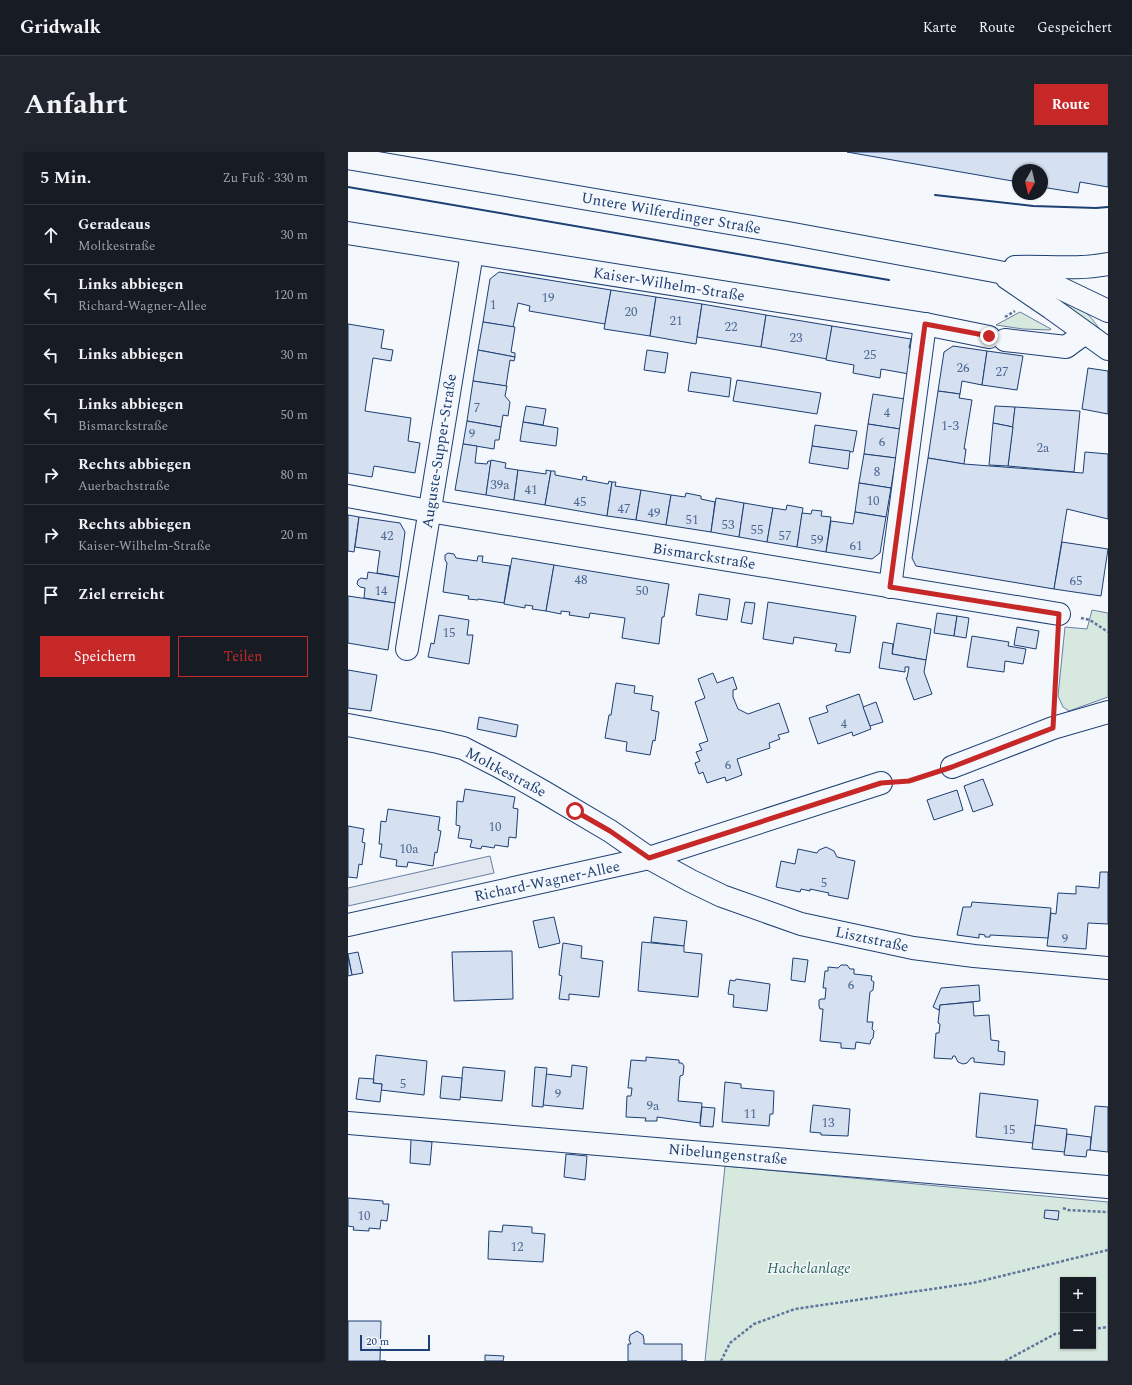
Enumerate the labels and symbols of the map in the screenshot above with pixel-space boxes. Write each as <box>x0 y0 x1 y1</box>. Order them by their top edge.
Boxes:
north arrow <box>1012 164 1048 200</box>
street label: Untere Wilferdinger Straße <box>579 186 763 241</box>
street label: Kaiser-Wilhelm-Straße <box>591 261 746 308</box>
house number: 19 <box>542 288 555 308</box>
house number: 1 <box>490 295 496 315</box>
house number: 20 <box>625 302 638 322</box>
house number: 21 <box>670 311 683 331</box>
house number: 22 <box>725 317 738 337</box>
route end <box>980 327 998 345</box>
house number: 23 <box>790 328 803 348</box>
house number: 25 <box>864 345 877 365</box>
house number: 26 <box>957 358 970 378</box>
house number: 27 <box>996 362 1009 382</box>
street label: Auguste-Supper-Straße <box>416 372 463 530</box>
house number: 7 <box>474 398 480 418</box>
house number: 4 <box>884 403 891 423</box>
house number: 1-3 <box>941 416 959 436</box>
house number: 9 <box>469 424 476 444</box>
house number: 6 <box>879 432 886 452</box>
house number: 2a <box>1037 438 1050 458</box>
house number: 8 <box>874 462 880 482</box>
house number: 39a <box>490 475 510 495</box>
house number: 41 <box>525 480 538 500</box>
house number: 10 <box>867 491 880 511</box>
house number: 45 <box>574 492 587 512</box>
house number: 47 <box>618 499 631 519</box>
house number: 49 <box>648 503 661 523</box>
house number: 51 <box>686 510 699 530</box>
house number: 53 <box>722 515 735 535</box>
house number: 55 <box>751 520 764 540</box>
house number: 42 <box>381 526 394 546</box>
house number: 57 <box>779 526 792 546</box>
house number: 59 <box>811 530 824 550</box>
house number: 61 <box>850 536 863 556</box>
street label: Bismarckstraße <box>651 537 757 576</box>
house number: 48 <box>575 570 588 590</box>
house number: 65 <box>1070 571 1083 591</box>
house number: 14 <box>375 581 388 601</box>
house number: 50 <box>636 581 649 601</box>
house number: 15 <box>443 623 456 643</box>
house number: 4 <box>841 714 848 734</box>
street label: Moltkestraße <box>461 741 550 804</box>
house number: 6 <box>725 755 732 775</box>
route start <box>566 802 584 820</box>
house number: 10 <box>489 817 502 837</box>
house number: 10a <box>399 839 419 859</box>
street label: Richard-Wagner-Allee <box>472 855 622 908</box>
house number: 5 <box>821 873 827 893</box>
street label: Lisztstraße <box>833 920 911 958</box>
house number: 9 <box>1062 929 1069 949</box>
house number: 6 <box>848 975 855 995</box>
house number: 5 <box>400 1074 406 1094</box>
house number: 9 <box>555 1084 562 1104</box>
house number: 9a <box>647 1096 660 1116</box>
house number: 11 <box>744 1104 757 1124</box>
house number: 13 <box>822 1113 835 1133</box>
house number: 15 <box>1003 1120 1016 1140</box>
street label: Nibelungenstraße <box>667 1138 788 1171</box>
house number: 10 <box>358 1206 371 1226</box>
house number: 12 <box>511 1237 524 1257</box>
park label: Hachelanlage <box>767 1257 851 1280</box>
scale bar <box>360 1333 430 1352</box>

